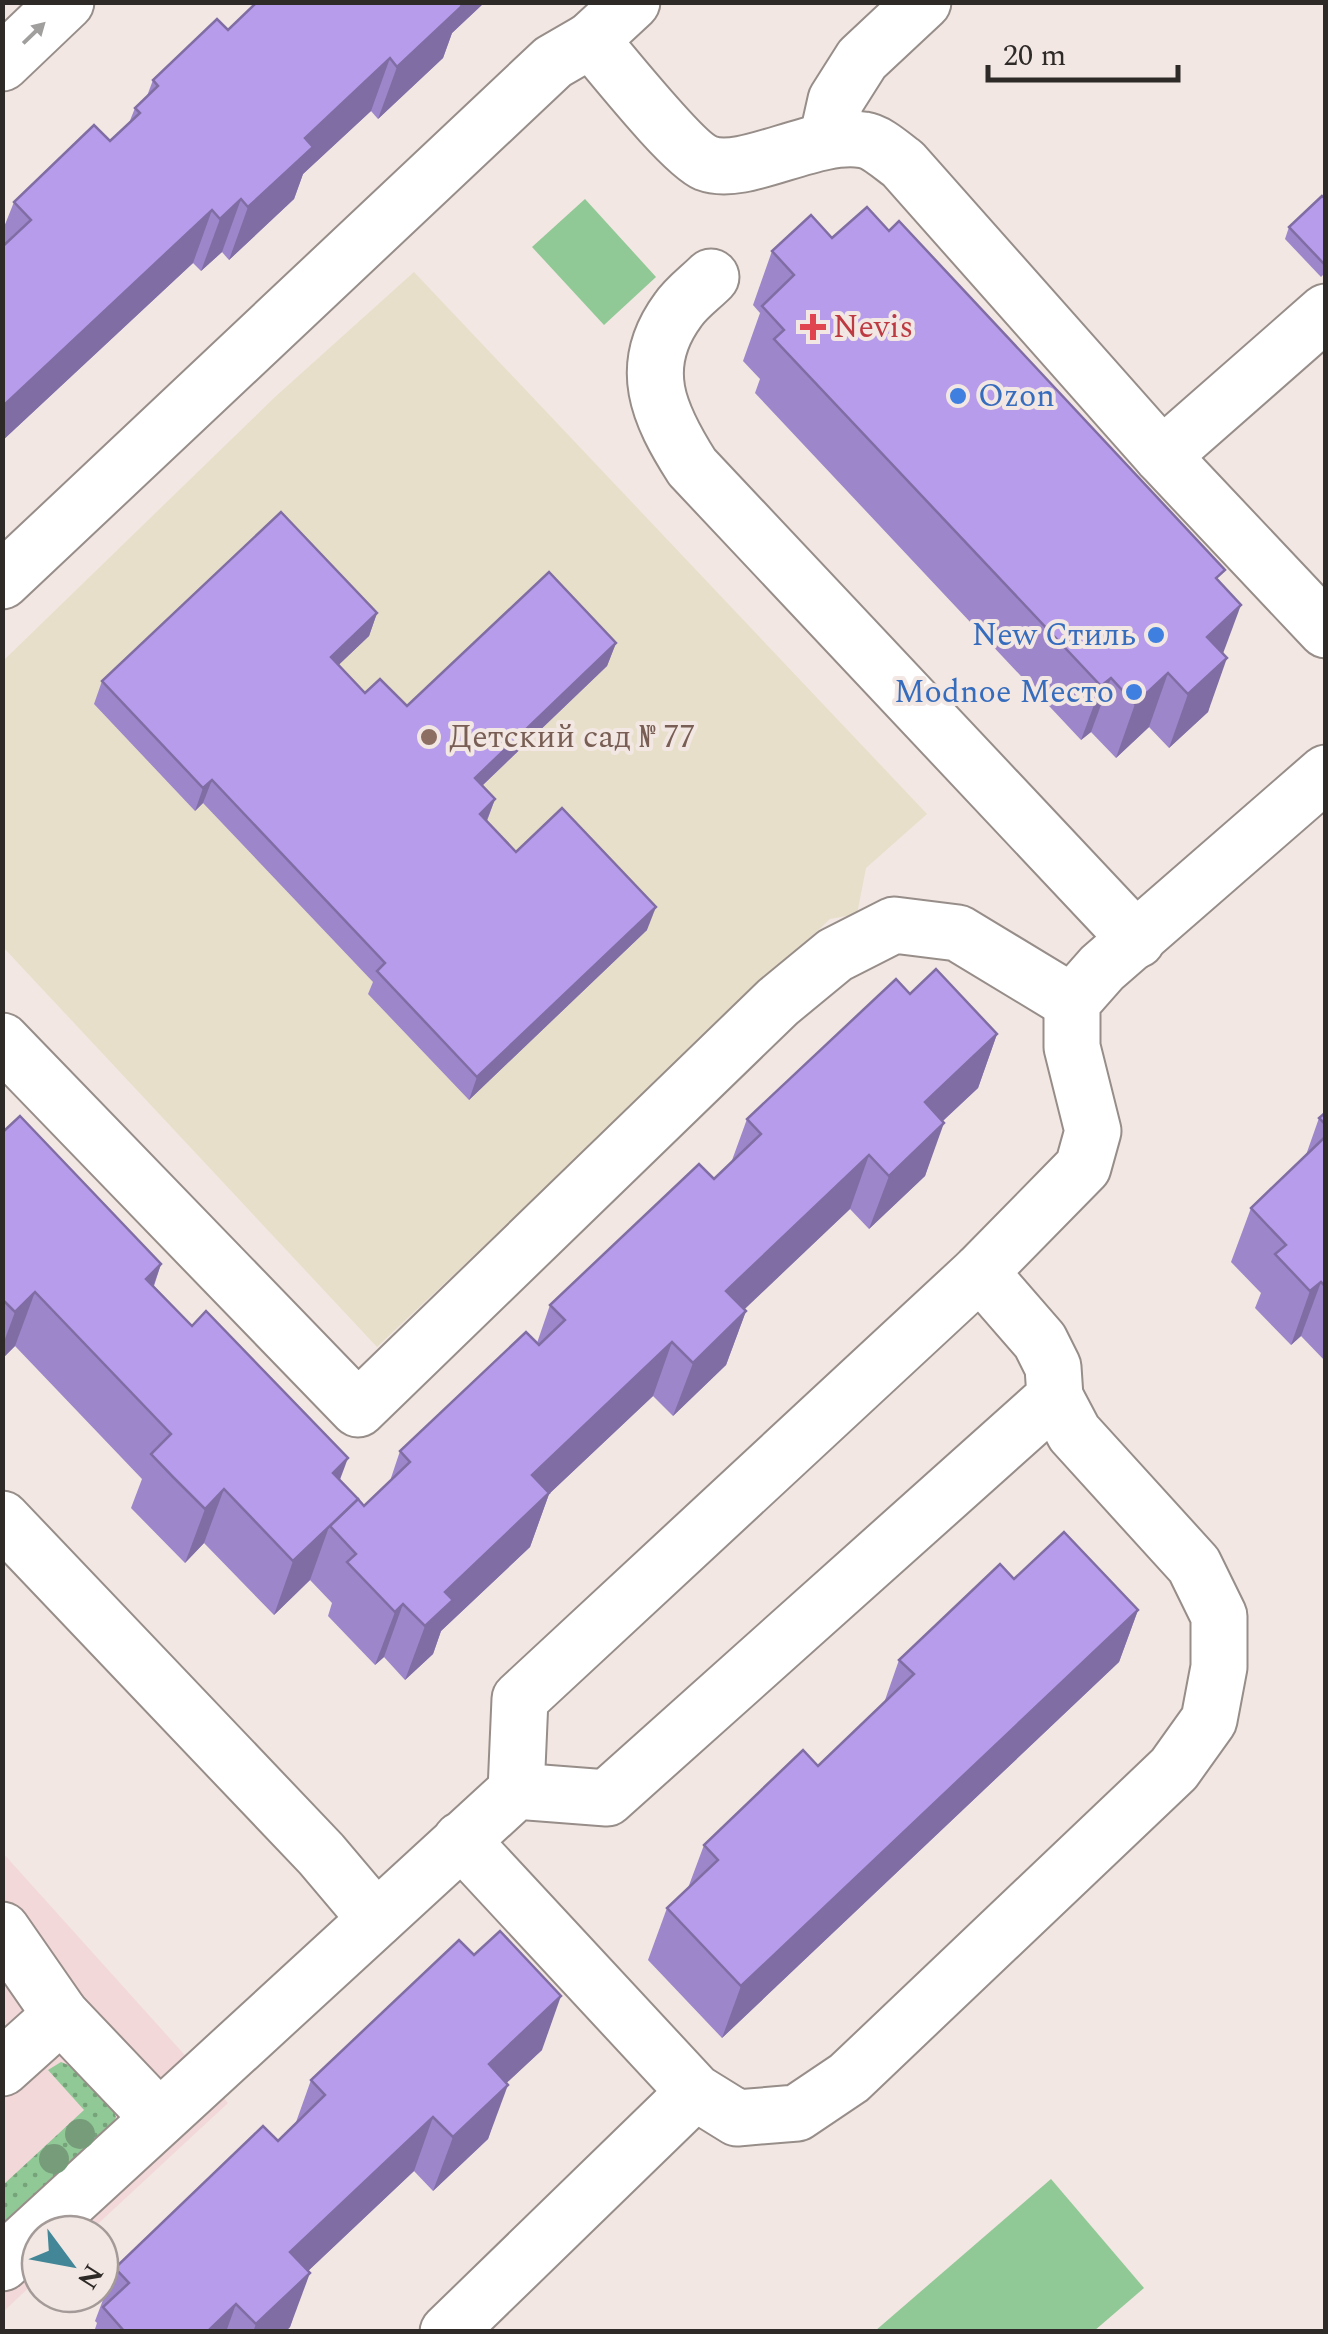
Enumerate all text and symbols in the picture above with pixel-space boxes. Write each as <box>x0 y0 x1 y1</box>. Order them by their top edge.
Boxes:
scale bar <box>988 20 1178 82</box>
one-way arrow <box>22 22 46 45</box>
text: 20 m <box>1003 33 1066 79</box>
place label: Nevis <box>833 303 913 352</box>
marker: Nevis <box>802 316 824 338</box>
place label: Ozon <box>978 372 1055 421</box>
marker: Ozon <box>947 385 969 407</box>
place label: New Стиль <box>972 611 1136 660</box>
marker: New Стиль <box>1145 624 1167 646</box>
place label: Modnoe Место <box>894 668 1114 717</box>
marker: Modnoe Место <box>1123 681 1145 703</box>
place label: Детский сад № 77 <box>449 713 695 762</box>
marker: Детский сад № 77 <box>418 726 440 748</box>
north arrow <box>20 2214 120 2314</box>
text: N <box>66 2255 114 2298</box>

